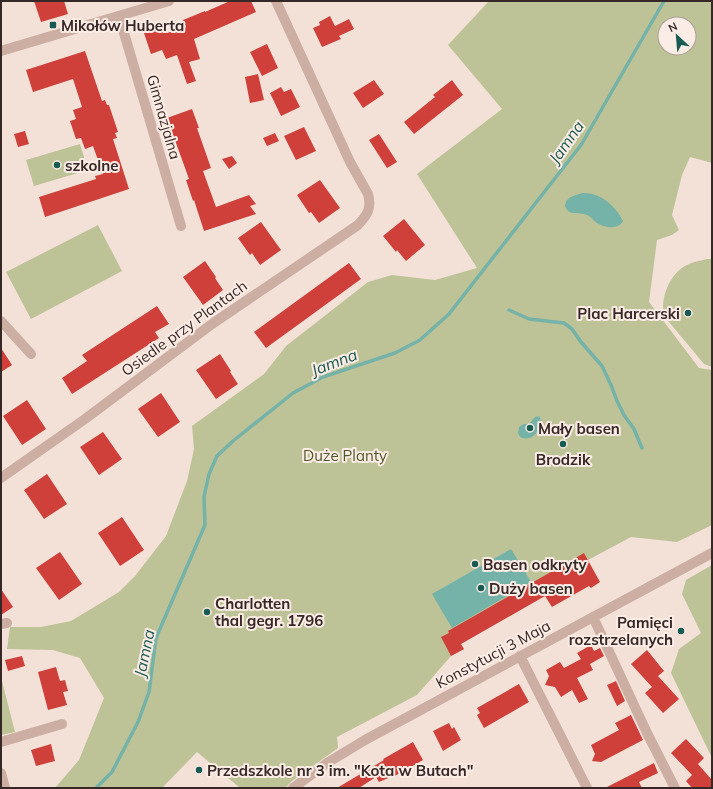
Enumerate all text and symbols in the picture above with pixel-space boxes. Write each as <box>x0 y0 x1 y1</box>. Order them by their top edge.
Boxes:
place label: Mikołów Huberta <box>61 16 184 35</box>
north arrow <box>657 16 697 56</box>
text: N <box>666 19 679 35</box>
marker: Mikołów Huberta <box>48 20 58 30</box>
street label: Gimnazjalna <box>143 72 185 162</box>
water label: Jamna <box>543 116 588 169</box>
place label: szkolne <box>65 156 119 175</box>
marker: szkolne <box>52 160 62 170</box>
street label: Osiedle przy Plantach <box>117 276 251 380</box>
place label: Plac Harcerski <box>577 304 680 323</box>
marker: Plac Harcerski <box>683 308 693 318</box>
water label: Jamna <box>306 344 360 381</box>
place label: Mały basen <box>538 419 620 438</box>
marker: Mały basen <box>525 423 535 433</box>
marker: Brodzik <box>558 439 568 449</box>
park label: Duże Planty <box>303 446 387 465</box>
place label: Brodzik <box>536 450 591 469</box>
place label: Basen odkryty <box>483 555 587 574</box>
marker: Basen odkryty <box>470 559 480 569</box>
place label: Duży basen <box>489 579 573 598</box>
marker: Duży basen <box>476 583 486 593</box>
place label: Charlotten thal gegr. 1796 <box>215 594 323 630</box>
marker: Charlotten thal gegr. 1796 <box>202 607 212 617</box>
place label: Pamięci rozstrzelanych <box>569 613 673 649</box>
street label: Konstytucji 3 Maja <box>432 616 554 692</box>
marker: Pamięci rozstrzelanych <box>676 626 686 636</box>
water label: Jamna <box>129 627 159 680</box>
place label: Przedszkole nr 3 im. "Kota w Butach" <box>207 761 473 780</box>
marker: Przedszkole nr 3 im. "Kota w Butach" <box>194 765 204 775</box>

